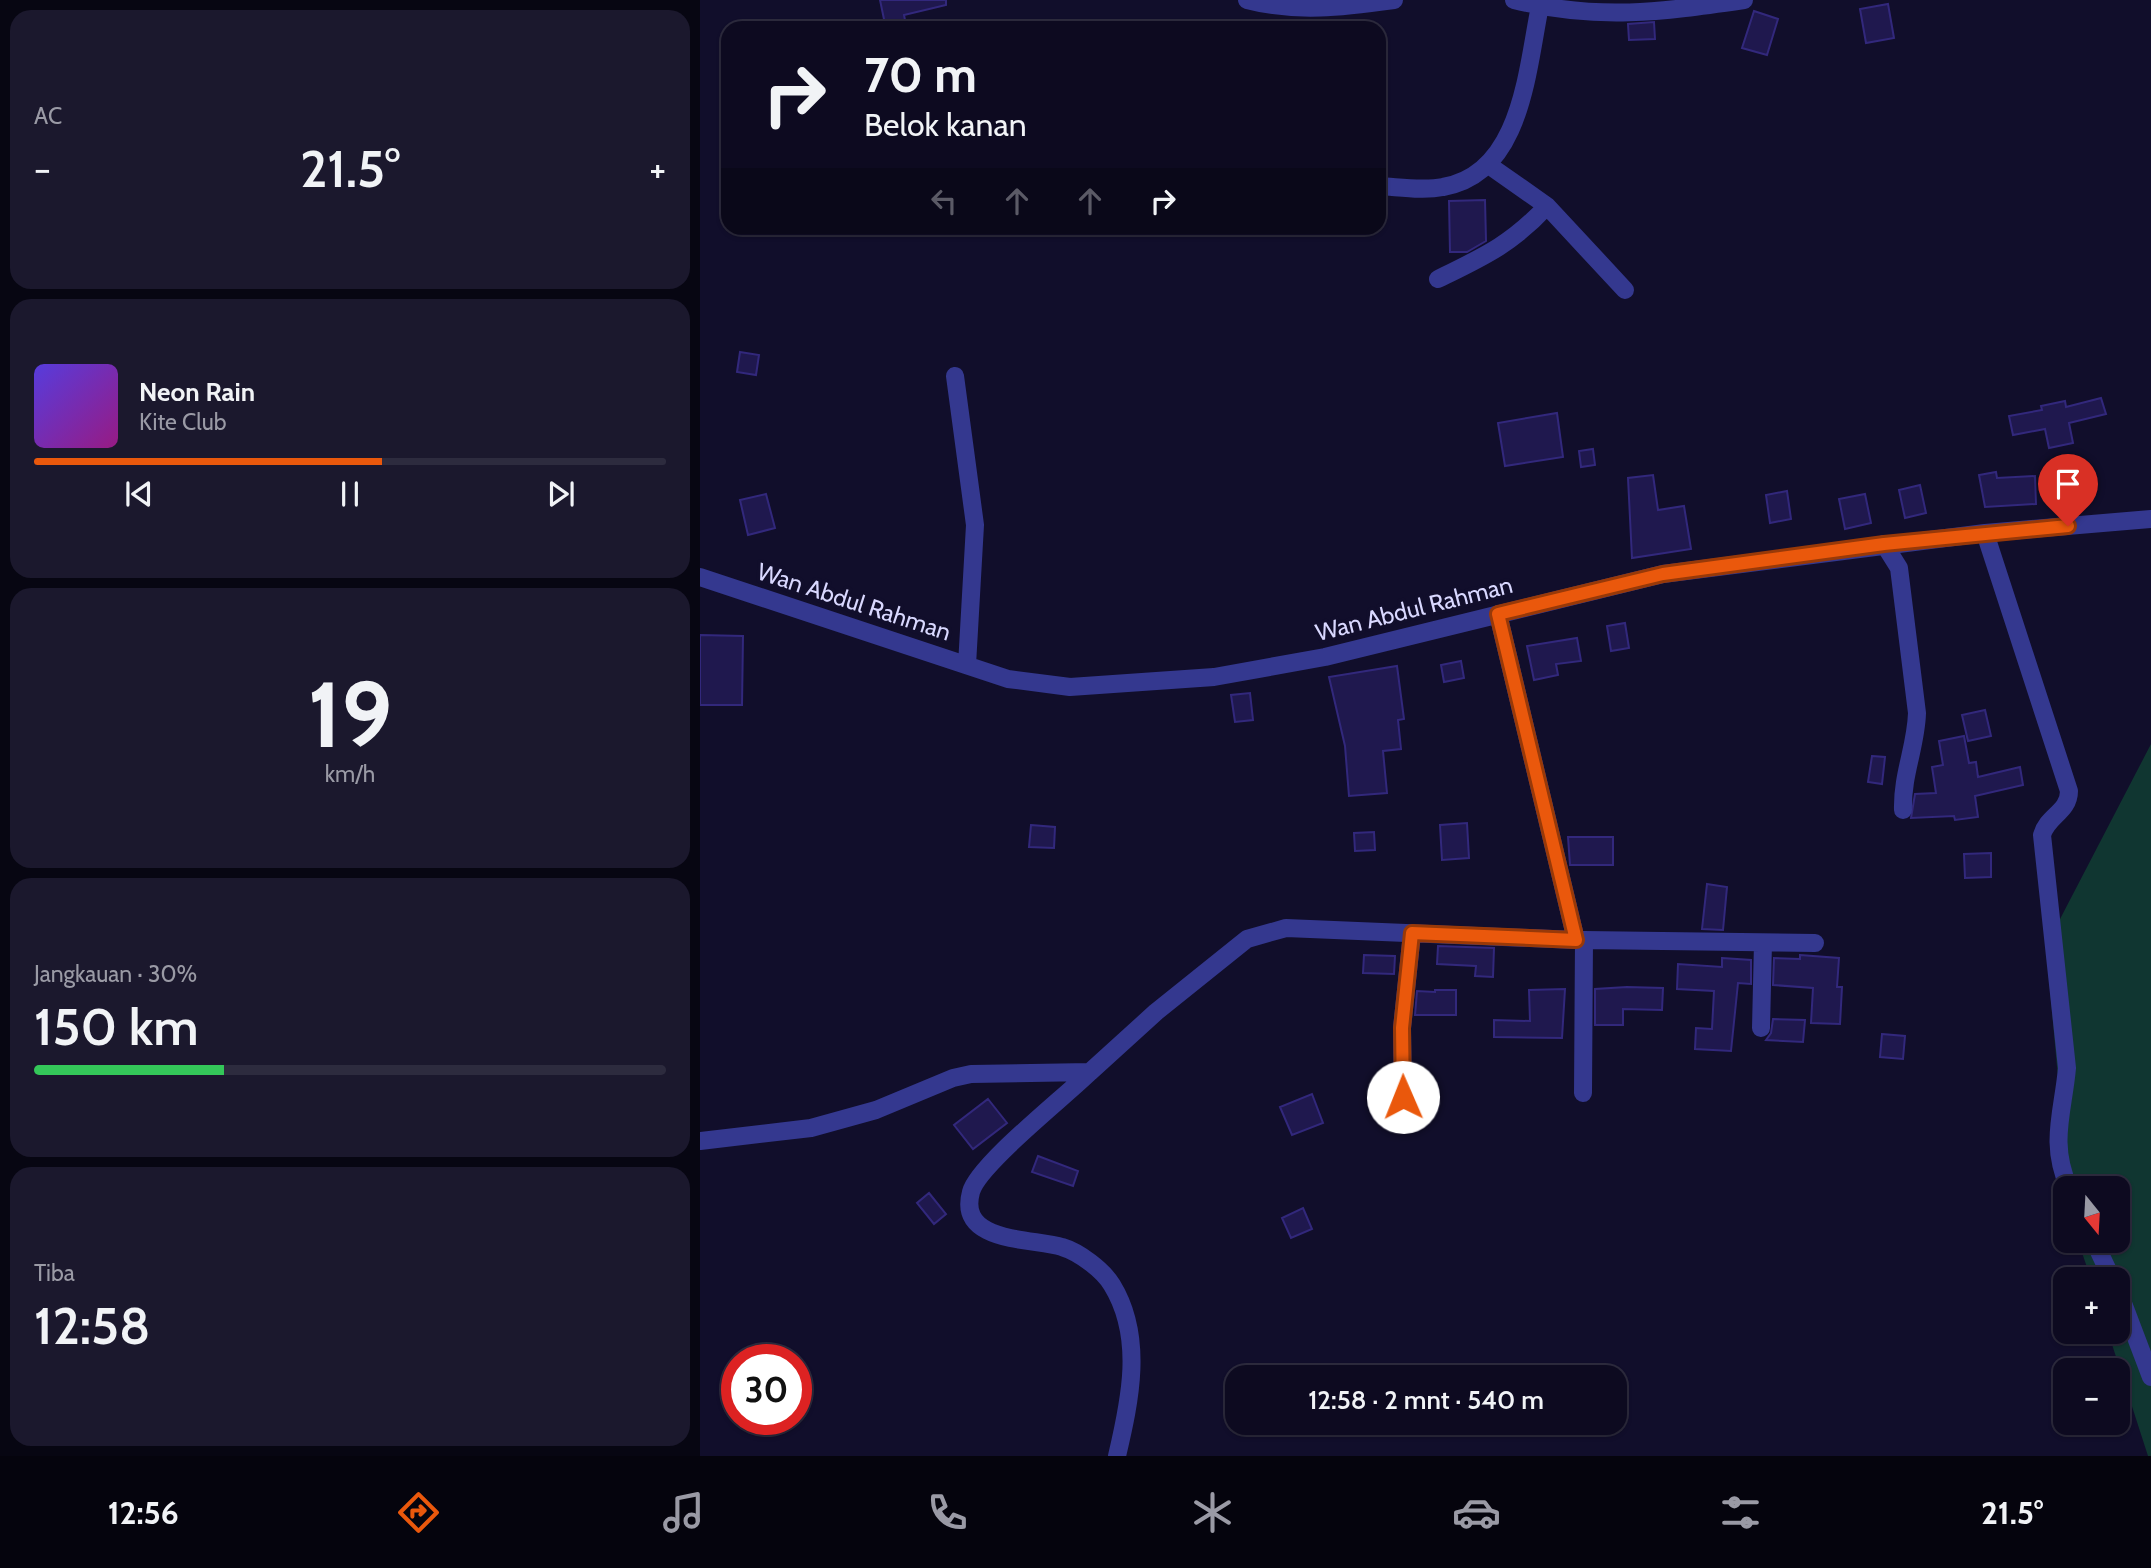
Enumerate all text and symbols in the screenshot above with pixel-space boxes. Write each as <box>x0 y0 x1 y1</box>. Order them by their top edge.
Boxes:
text: 70 m <box>864 45 977 104</box>
icon: right <box>749 49 840 140</box>
text: AC <box>34 102 62 130</box>
text: Belok kanan <box>864 105 1027 144</box>
text: 21.5° <box>300 137 400 200</box>
text: − <box>34 145 51 192</box>
text: + <box>649 145 666 192</box>
icon: left <box>925 182 963 220</box>
icon: ahead <box>998 182 1036 220</box>
icon: ahead <box>1071 182 1109 220</box>
icon: right <box>1144 182 1182 220</box>
text: Neon Rain <box>139 376 255 408</box>
text: Kite Club <box>139 408 226 436</box>
pin <box>2038 454 2098 526</box>
icon: arrive <box>2049 465 2087 503</box>
icon: previous <box>120 475 158 513</box>
icon: pause <box>331 475 369 513</box>
icon: next <box>542 475 580 513</box>
street label: Wan Abdul Rahman <box>754 557 955 647</box>
street label: Wan Abdul Rahman <box>1312 570 1515 647</box>
text: 19 <box>308 659 392 770</box>
text: km/h <box>325 760 375 788</box>
text: Jangkauan · 30% <box>34 960 197 988</box>
text: 150 km <box>34 995 199 1058</box>
position arrow <box>1366 1060 1440 1134</box>
north arrow <box>2053 1176 2130 1253</box>
map controls <box>2053 1176 2130 1435</box>
text: Tiba <box>34 1259 75 1287</box>
button: + <box>2053 1267 2130 1344</box>
text: 12:58 <box>34 1294 151 1357</box>
speed limit sign: 30 <box>721 1344 812 1435</box>
button: − <box>2053 1358 2130 1435</box>
text: 12:58 · 2 mnt · 540 m <box>1308 1384 1544 1416</box>
icon: directions <box>394 1488 443 1537</box>
icon: music <box>659 1488 708 1537</box>
icon: phone <box>923 1488 972 1537</box>
icon: climate <box>1188 1488 1237 1537</box>
icon: car <box>1452 1488 1501 1537</box>
icon: filters <box>1716 1488 1765 1537</box>
text: 12:56 <box>108 1493 179 1532</box>
text: 21.5° <box>1981 1493 2043 1532</box>

